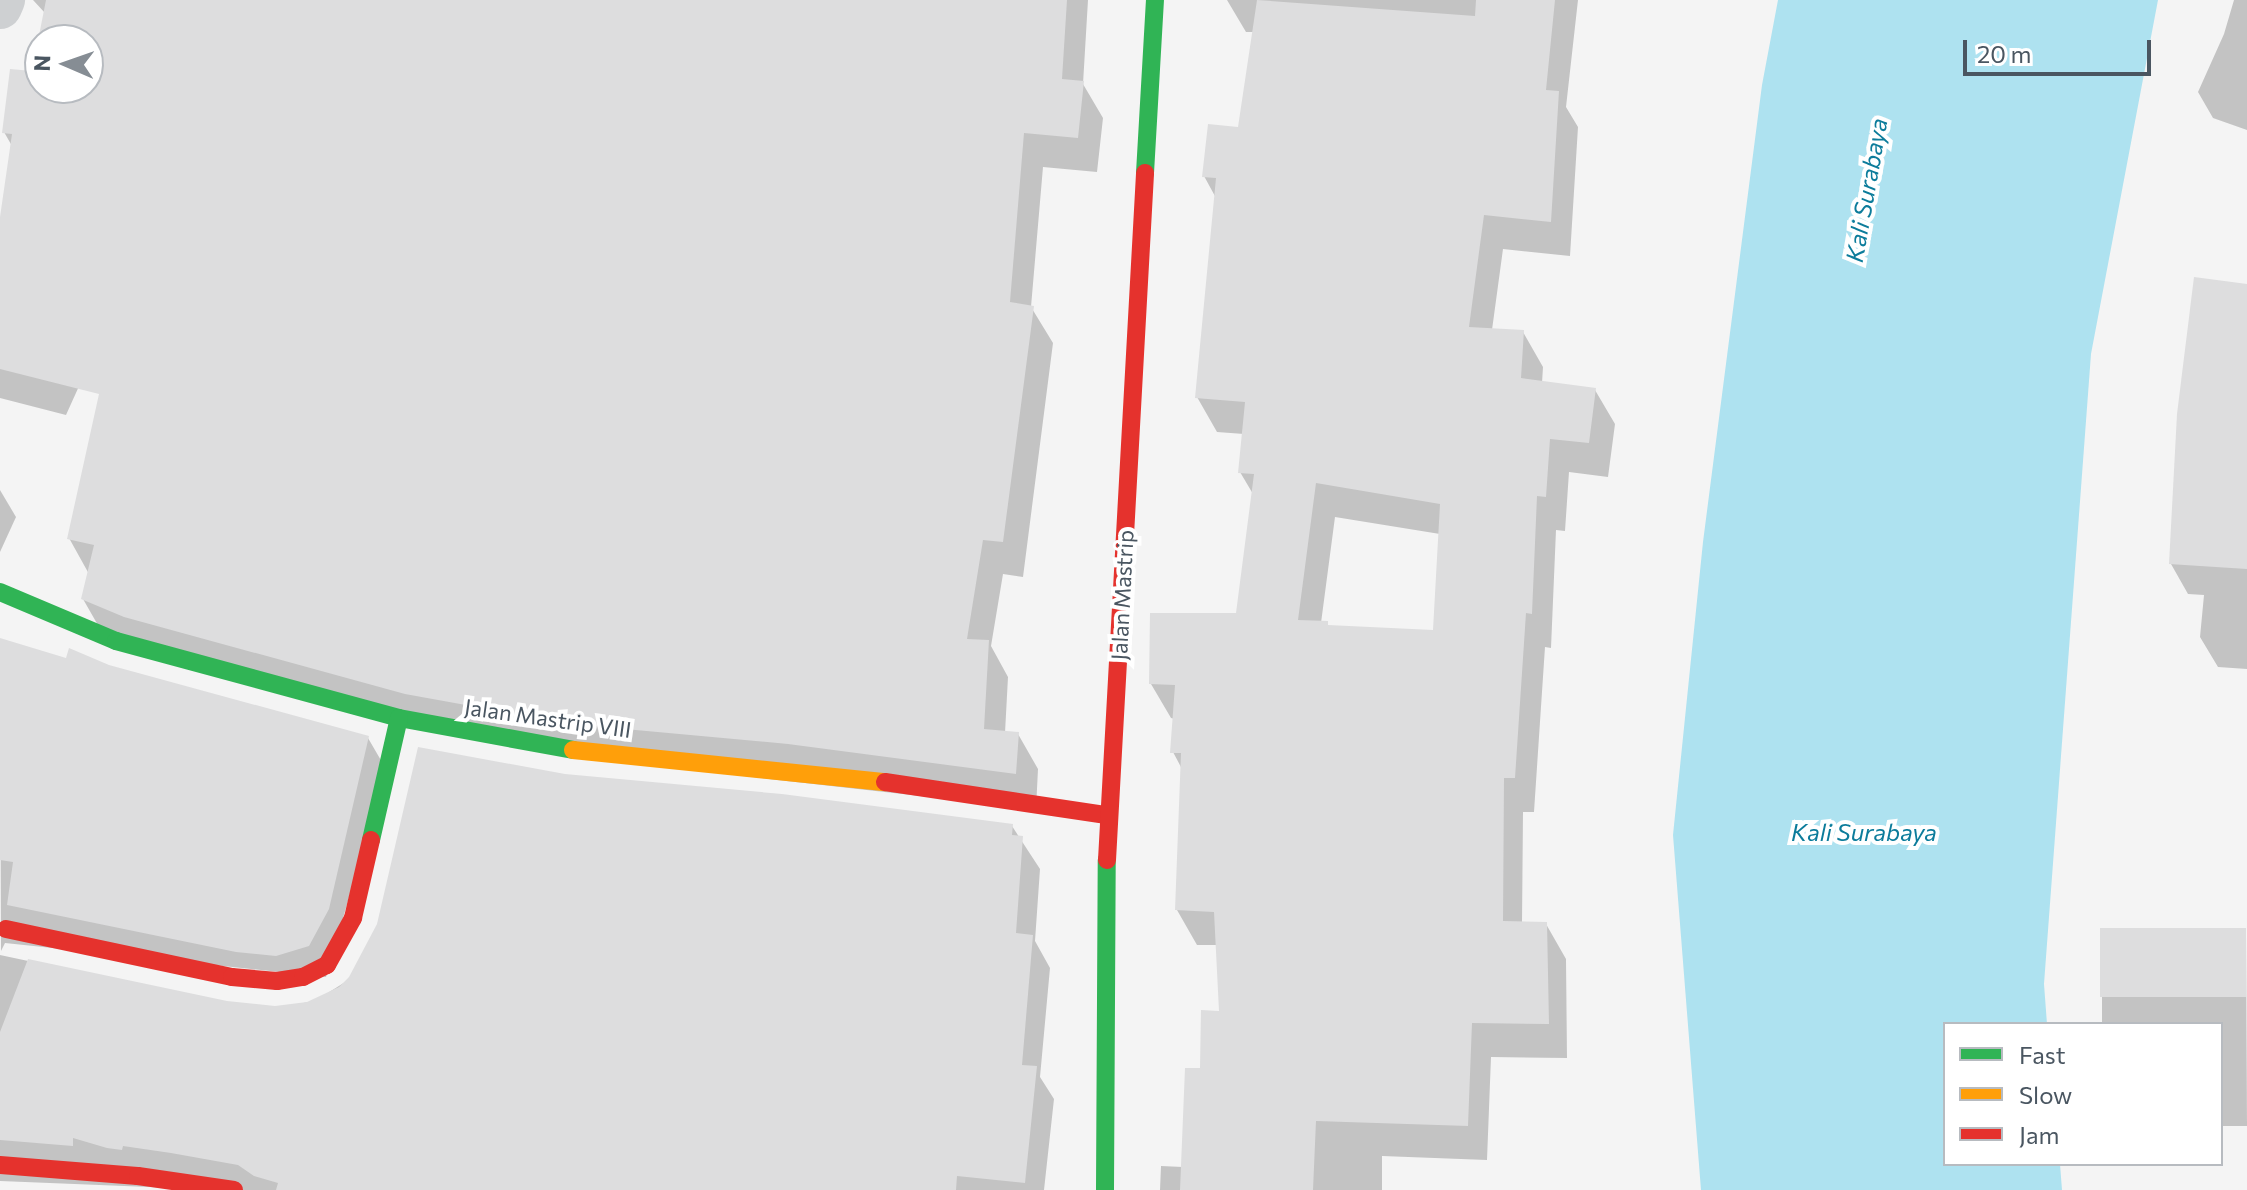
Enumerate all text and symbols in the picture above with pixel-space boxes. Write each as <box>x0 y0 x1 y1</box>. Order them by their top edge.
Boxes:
north arrow <box>24 24 104 104</box>
scale bar <box>1967 24 2155 74</box>
text: 20 m <box>1977 39 2031 68</box>
text: N <box>28 54 55 72</box>
water label: Kali Surabaya <box>1839 116 1893 264</box>
street label: Jalan Mastrip <box>1105 529 1139 661</box>
street label: Jalan Mastrip VIII <box>463 693 633 743</box>
water label: Kali Surabaya <box>1791 818 1937 846</box>
legend <box>1943 1022 2223 1166</box>
text: Fast <box>2019 1040 2066 1069</box>
text: Slow <box>2019 1080 2072 1109</box>
text: Jam <box>2019 1120 2059 1149</box>

